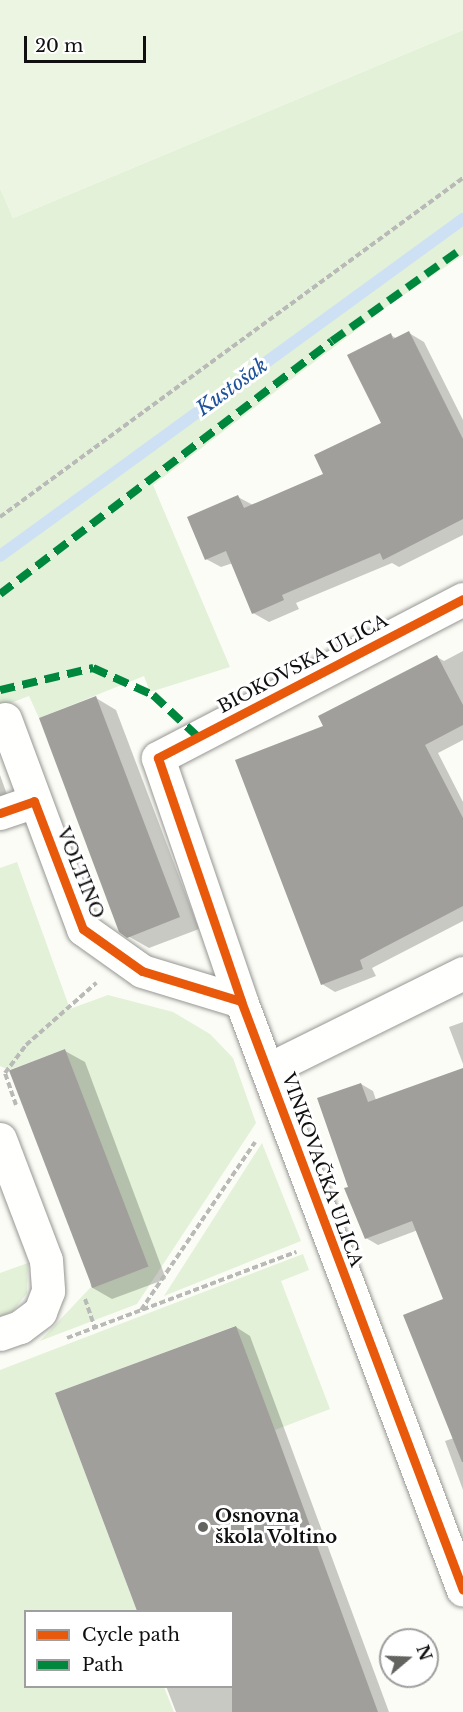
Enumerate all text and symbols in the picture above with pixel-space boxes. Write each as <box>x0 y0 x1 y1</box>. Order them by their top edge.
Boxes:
scale bar <box>27 24 148 62</box>
text: 20 m <box>35 35 83 57</box>
water label: Kustošak <box>192 353 272 421</box>
street label: BIOKOVSKA ULICA <box>214 610 392 718</box>
street label: VOLTINO <box>52 824 108 922</box>
street label: VINKOVAČKA ULICA <box>277 1070 367 1270</box>
place label: Osnovna škola Voltino <box>215 1506 338 1549</box>
marker: Osnovna škola Voltino <box>196 1520 210 1534</box>
legend <box>24 1610 234 1688</box>
text: Cycle path <box>82 1624 180 1646</box>
north arrow <box>379 1628 439 1688</box>
text: N <box>412 1642 436 1663</box>
text: Path <box>82 1654 123 1676</box>

